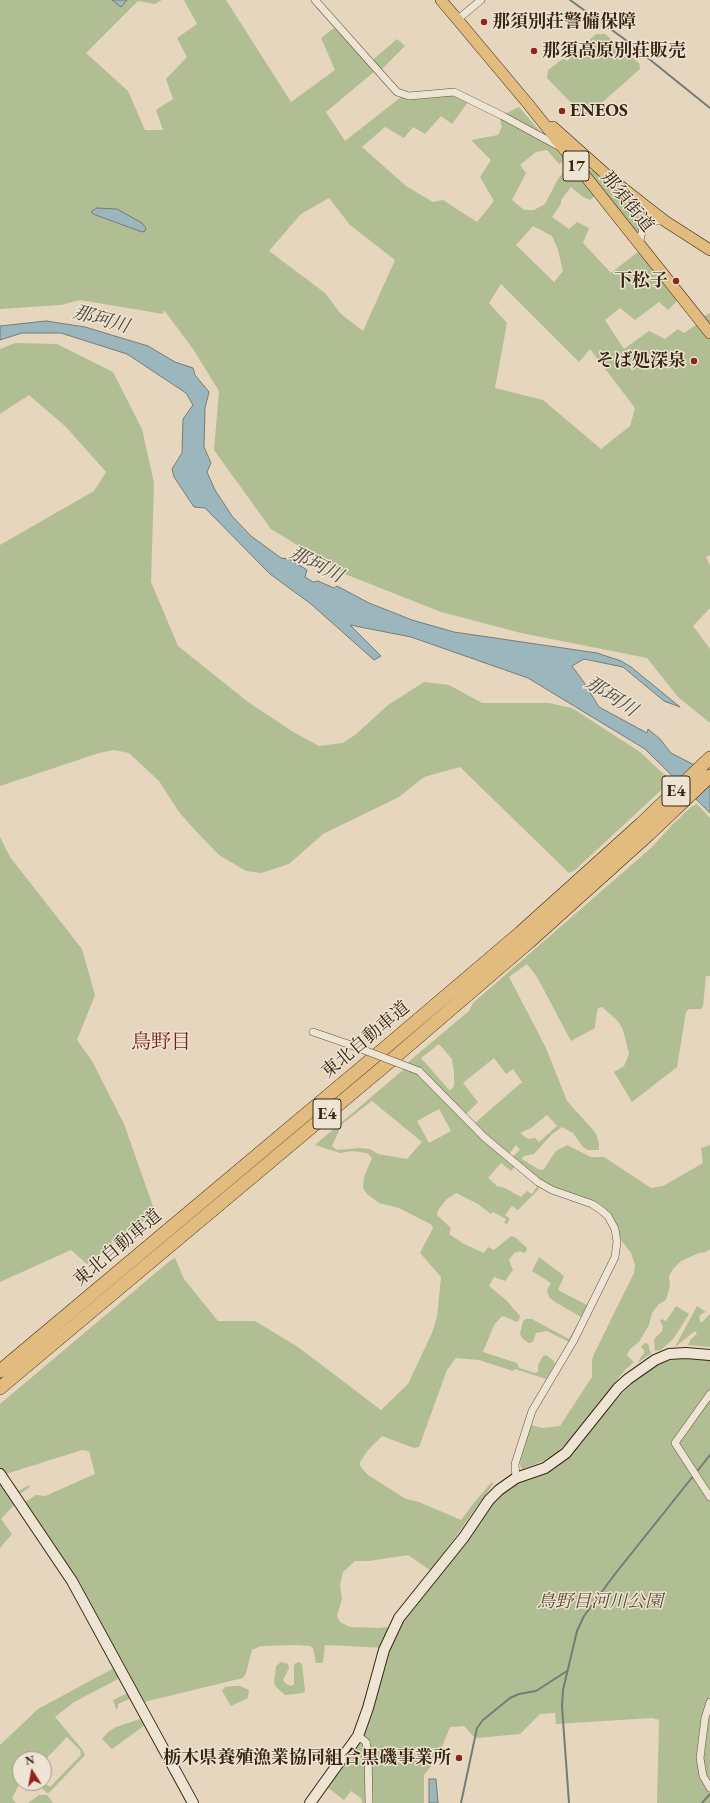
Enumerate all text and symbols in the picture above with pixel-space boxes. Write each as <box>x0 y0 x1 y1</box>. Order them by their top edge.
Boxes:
place label: 那須別荘警備保障 <box>492 11 636 33</box>
marker: 那須別荘警備保障 <box>479 17 489 27</box>
place label: 那須高原別荘販売 <box>542 40 686 62</box>
marker: 那須高原別荘販売 <box>529 46 539 56</box>
place label: ENEOS <box>570 100 628 122</box>
marker: ENEOS <box>557 106 567 116</box>
road number: 17 <box>563 151 589 181</box>
street label: 那須街道 <box>596 167 658 237</box>
place label: 下松子 <box>614 270 668 292</box>
marker: 下松子 <box>671 276 681 286</box>
water label: 那珂川 <box>70 301 132 339</box>
place label: そば処深泉 <box>596 350 686 372</box>
marker: そば処深泉 <box>689 356 699 366</box>
water label: 那珂川 <box>285 542 347 588</box>
water label: 那珂川 <box>581 672 641 722</box>
road number: E4 <box>662 776 690 806</box>
street label: 東北自動車道 <box>318 997 414 1083</box>
district label: 鳥野目 <box>131 1031 191 1055</box>
road number: E4 <box>313 1099 341 1129</box>
street label: 東北自動車道 <box>70 1205 166 1291</box>
park label: 鳥野目河川公園 <box>537 1591 663 1613</box>
place label: 栃木県養殖漁業協同組合黒磯事業所 <box>163 1747 451 1769</box>
north arrow <box>12 1751 52 1791</box>
text: N <box>24 1752 36 1768</box>
marker: 栃木県養殖漁業協同組合黒磯事業所 <box>454 1753 464 1763</box>

